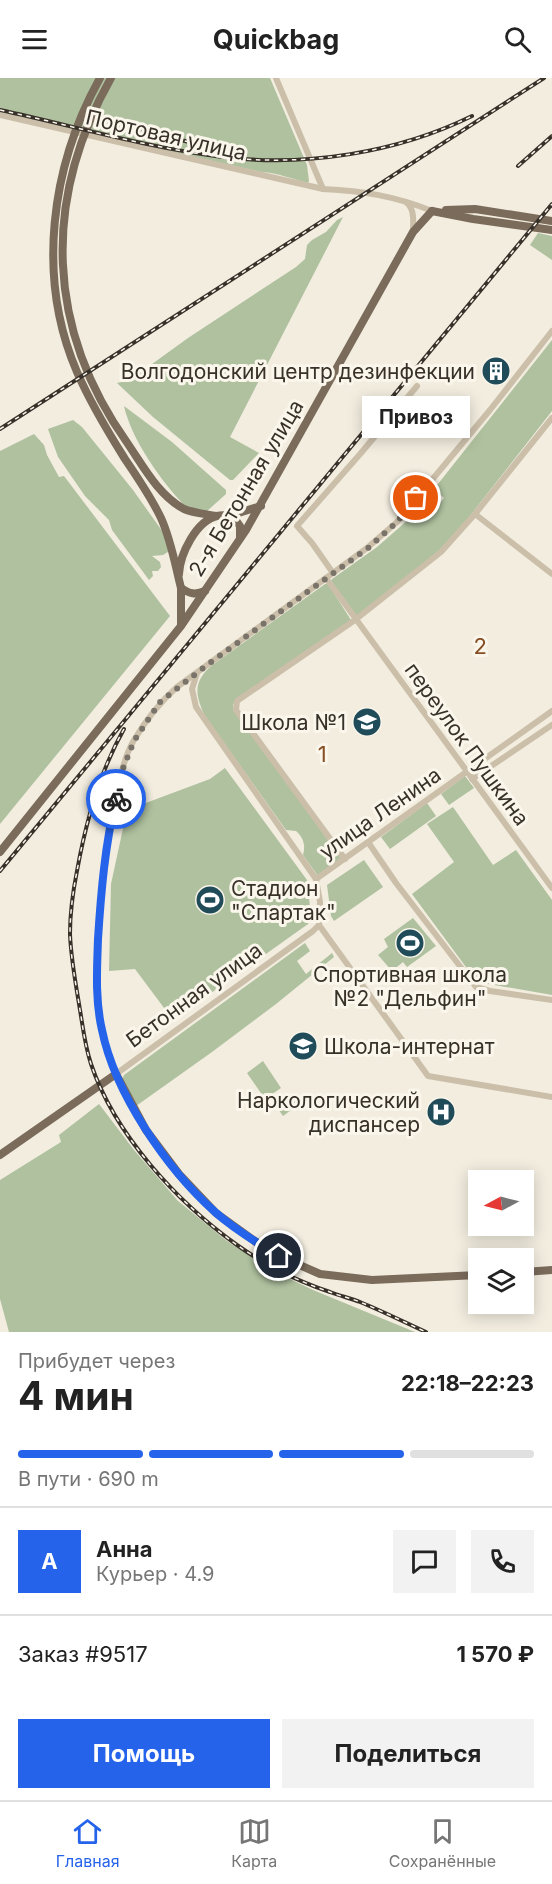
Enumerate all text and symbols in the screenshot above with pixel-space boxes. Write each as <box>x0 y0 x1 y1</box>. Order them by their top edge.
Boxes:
icon: menu <box>18 23 51 56</box>
text: Quickbag <box>213 23 339 56</box>
icon: search <box>501 23 534 56</box>
street label: Портовая улица <box>83 104 249 166</box>
building icon: Волгодонский центр дезинфекции <box>480 355 512 387</box>
place label: Волгодонский центр дезинфекции <box>121 359 475 384</box>
street label: 2-я Бетонная улица <box>183 395 309 581</box>
callout: Привоз <box>362 396 470 438</box>
text: Привоз <box>379 405 453 429</box>
pin <box>390 472 441 523</box>
icon: bag <box>399 481 432 514</box>
district label: 2 <box>474 633 488 659</box>
street label: переулок Пушкина <box>400 658 534 830</box>
school or university icon: Школа №1 <box>351 706 383 738</box>
place label: Школа №1 <box>241 710 346 735</box>
district label: 1 <box>318 741 328 767</box>
street label: улица Ленина <box>314 762 446 864</box>
courier <box>86 769 146 829</box>
icon: bike <box>100 783 133 816</box>
place label: Стадион "Спартак" <box>231 876 336 925</box>
sports icon: Стадион "Спартак" <box>194 884 226 916</box>
sports icon: Спортивная школа №2 "Дельфин" <box>394 927 426 959</box>
street label: Бетонная улица <box>121 937 267 1053</box>
place label: Спортивная школа №2 "Дельфин" <box>313 962 507 1011</box>
school or university icon: Школа-интернат <box>287 1030 319 1062</box>
place label: Школа-интернат <box>324 1034 495 1059</box>
place label: Наркологический диспансер <box>237 1088 420 1137</box>
hospital icon: Наркологический диспансер <box>425 1096 457 1128</box>
north arrow <box>468 1170 534 1236</box>
map controls <box>468 1170 534 1314</box>
pin <box>253 1230 304 1281</box>
icon: home <box>262 1239 295 1272</box>
button: layers <box>468 1248 534 1314</box>
text: Прибудет через <box>18 1349 175 1373</box>
text: 22:18–22:23 <box>401 1370 534 1396</box>
text: 4 мин <box>18 1372 134 1419</box>
text: В пути · 690 m <box>18 1467 159 1491</box>
button: chat <box>393 1530 456 1593</box>
button: phone <box>471 1530 534 1593</box>
text: Анна <box>96 1536 153 1562</box>
text: А <box>41 1548 58 1574</box>
text: Курьер · 4.9 <box>96 1562 215 1586</box>
text: Заказ #9517 <box>18 1641 148 1667</box>
text: 1 570 ₽ <box>456 1641 534 1667</box>
button: Помощь <box>18 1719 270 1788</box>
button: Поделиться <box>282 1719 534 1788</box>
tab: Главная <box>56 1815 120 1871</box>
tab: Карта <box>231 1815 277 1871</box>
tab: Сохранённые <box>389 1815 496 1871</box>

